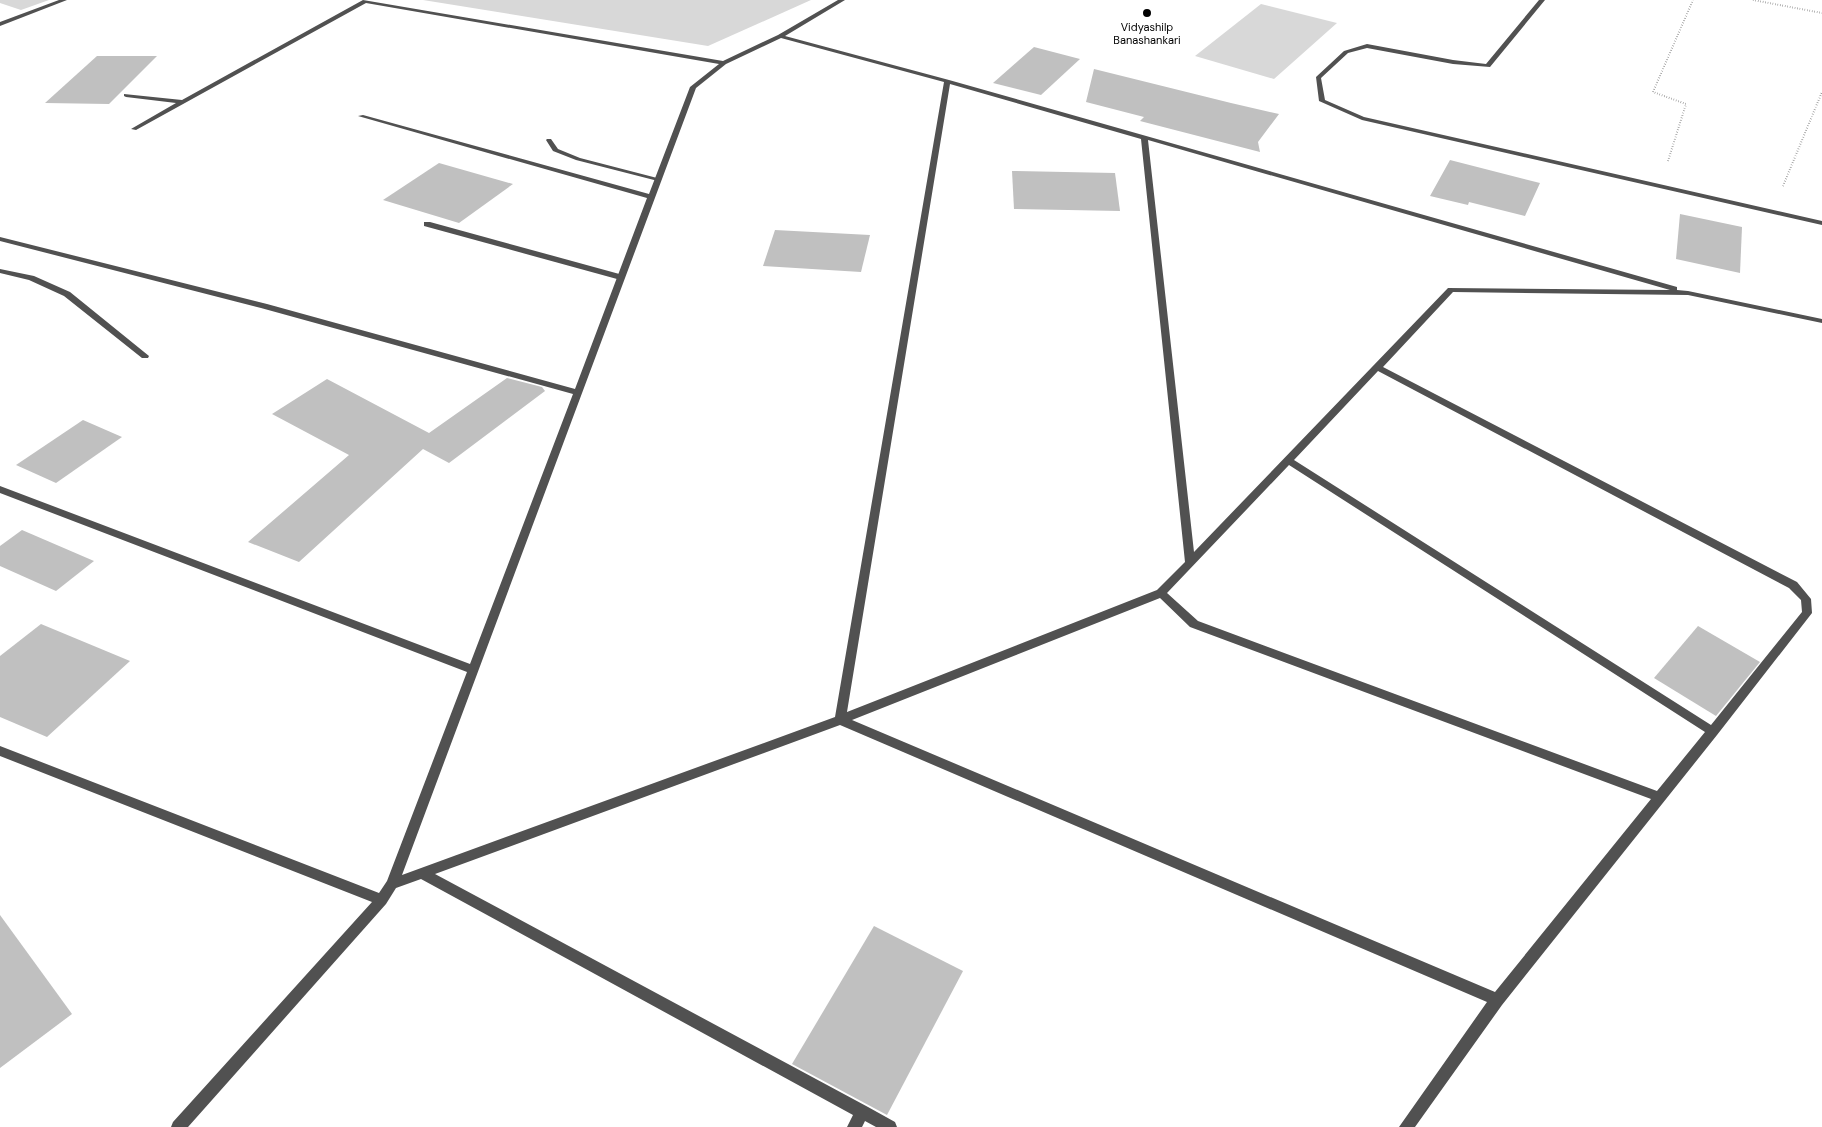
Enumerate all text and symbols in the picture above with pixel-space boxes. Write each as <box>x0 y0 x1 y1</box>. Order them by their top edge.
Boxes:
marker: Vidyashilp Banashankari <box>1141 7 1153 19</box>
place label: Vidyashilp Banashankari <box>1113 20 1181 47</box>

